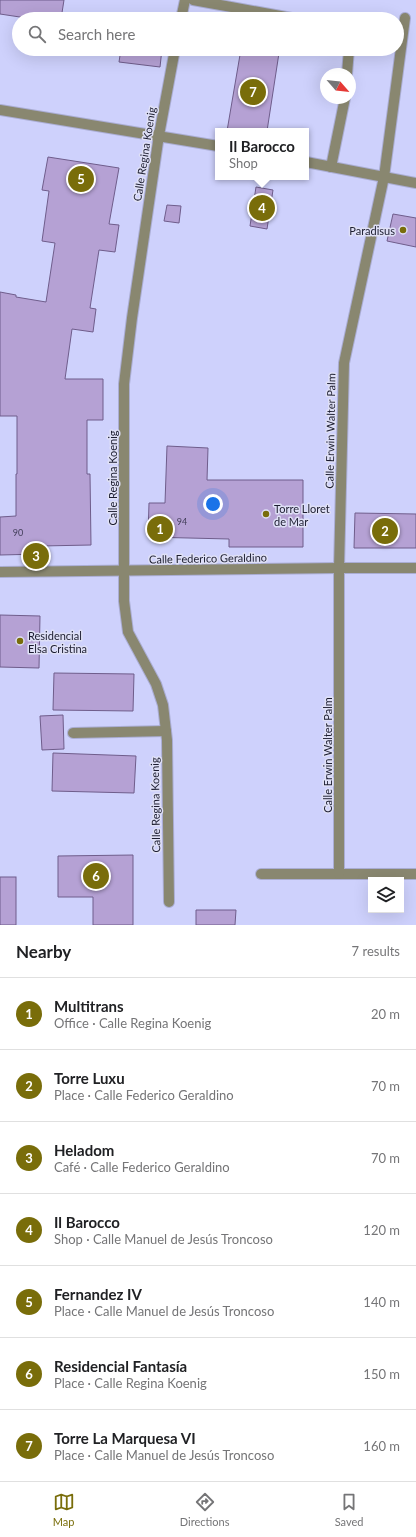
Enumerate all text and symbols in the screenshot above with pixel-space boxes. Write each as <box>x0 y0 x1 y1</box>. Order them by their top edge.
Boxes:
search box <box>12 12 404 56</box>
icon: search <box>26 23 48 45</box>
text: Search here <box>58 25 135 43</box>
north arrow <box>320 68 356 104</box>
pin: 7 <box>240 77 266 107</box>
street label: Calle Regina Koenig <box>130 106 158 202</box>
popup <box>215 128 309 180</box>
text: Il Barocco <box>229 137 295 155</box>
text: Shop <box>229 155 258 171</box>
pin: 5 <box>68 164 94 194</box>
pin: 4 <box>249 193 275 223</box>
place label: Paradisus <box>349 224 395 237</box>
marker: Paradisus <box>398 225 408 235</box>
street label: Calle Erwin Walter Palm <box>322 373 338 489</box>
street label: Calle Regina Koenig <box>106 430 119 526</box>
your location <box>203 494 223 514</box>
place label: Torre Lloret de Mar <box>274 502 330 528</box>
marker: Torre Lloret de Mar <box>261 509 271 519</box>
pin: 1 <box>147 514 173 544</box>
house number: 94 <box>177 516 187 527</box>
pin: 2 <box>372 516 398 546</box>
house number: 90 <box>13 527 23 538</box>
pin: 3 <box>23 541 49 571</box>
street label: Calle Federico Geraldino <box>149 550 267 566</box>
place label: Residencial Elsa Cristina <box>28 629 87 655</box>
marker: Residencial Elsa Cristina <box>15 636 25 646</box>
street label: Calle Erwin Walter Palm <box>321 697 334 813</box>
street label: Calle Regina Koenig <box>148 757 162 853</box>
pin: 6 <box>83 861 109 891</box>
map controls <box>368 877 404 913</box>
button: layers <box>368 877 404 913</box>
text: Nearby <box>16 941 71 962</box>
text: 7 results <box>352 943 400 959</box>
text: Multitrans <box>54 997 124 1015</box>
text: 1 <box>25 1006 33 1022</box>
text: 20 m <box>371 1006 400 1022</box>
text: Office · Calle Regina Koenig <box>54 1015 211 1031</box>
text: Torre Luxu <box>54 1069 125 1087</box>
text: 2 <box>25 1078 33 1094</box>
text: 70 m <box>371 1078 400 1094</box>
text: Place · Calle Federico Geraldino <box>54 1087 234 1103</box>
text: Heladom <box>54 1141 114 1159</box>
text: 3 <box>25 1150 33 1166</box>
text: 70 m <box>371 1150 400 1166</box>
text: Café · Calle Federico Geraldino <box>54 1159 230 1175</box>
text: Il Barocco <box>54 1213 120 1231</box>
text: 4 <box>25 1222 33 1238</box>
text: 120 m <box>363 1222 400 1238</box>
text: Shop · Calle Manuel de Jesús Troncoso <box>54 1231 273 1247</box>
text: Fernandez IV <box>54 1285 142 1303</box>
text: 5 <box>25 1294 33 1310</box>
text: 140 m <box>363 1294 400 1310</box>
text: Place · Calle Manuel de Jesús Troncoso <box>54 1303 274 1319</box>
text: Residencial Fantasía <box>54 1357 187 1375</box>
text: 6 <box>25 1366 33 1382</box>
text: 150 m <box>363 1366 400 1382</box>
text: Place · Calle Regina Koenig <box>54 1375 207 1391</box>
text: Torre La Marquesa VI <box>54 1429 196 1447</box>
text: 7 <box>25 1438 33 1454</box>
text: 160 m <box>363 1438 400 1454</box>
text: Place · Calle Manuel de Jesús Troncoso <box>54 1447 274 1463</box>
tab: Map <box>53 1491 75 1528</box>
tab: Directions <box>180 1491 229 1528</box>
tab: Saved <box>335 1491 363 1528</box>

